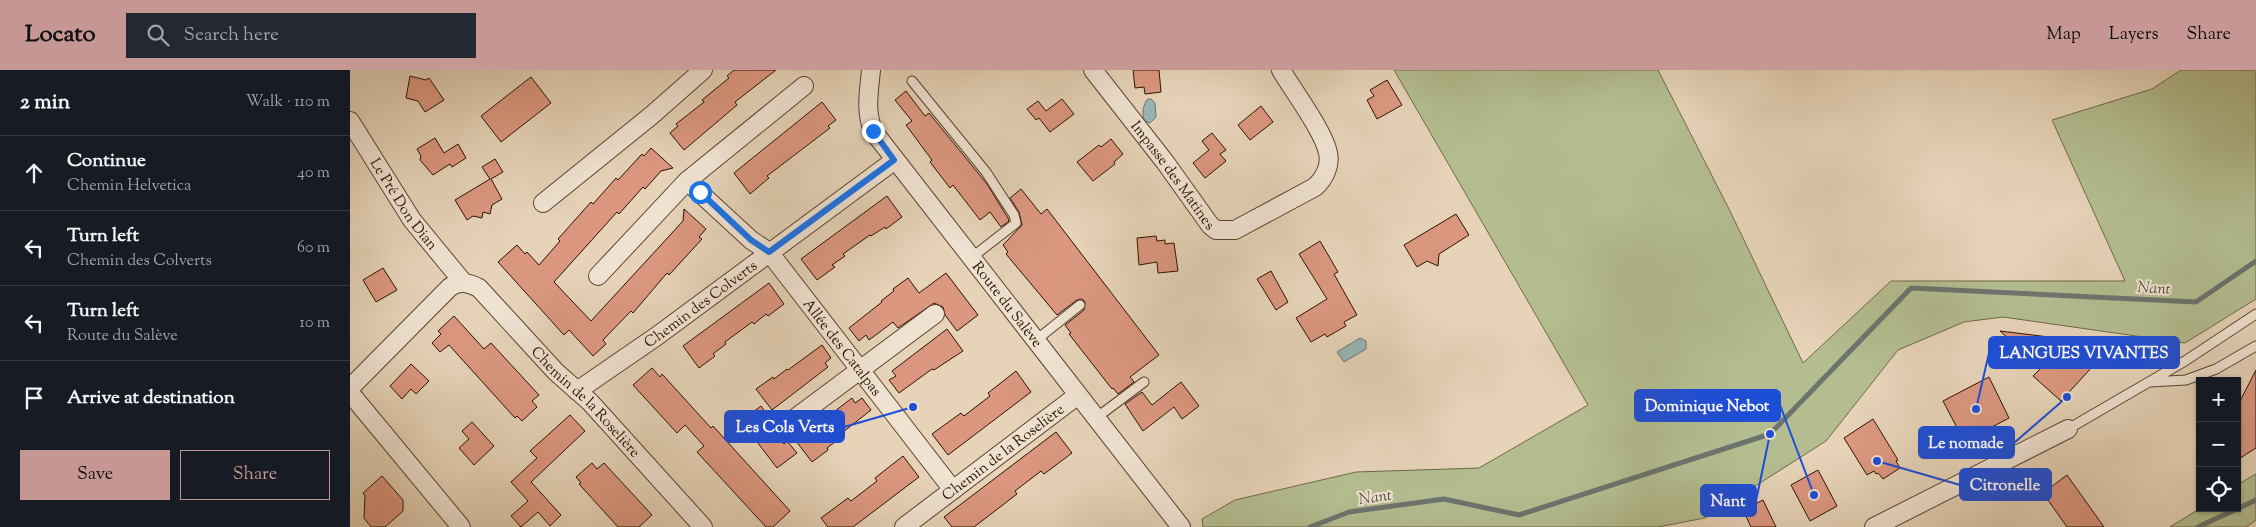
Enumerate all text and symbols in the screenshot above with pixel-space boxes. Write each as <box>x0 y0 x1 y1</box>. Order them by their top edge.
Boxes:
search box <box>126 13 476 58</box>
text: Locato <box>25 18 96 52</box>
icon: search <box>144 21 172 49</box>
text: Search here <box>184 22 279 49</box>
text: Map <box>2046 22 2081 48</box>
text: Layers <box>2109 22 2159 48</box>
text: Share <box>2187 22 2231 48</box>
text: 2 min <box>20 88 70 118</box>
text: Walk · 110 m <box>246 91 330 114</box>
street label: Impasse des Matines <box>1125 117 1218 236</box>
route end <box>862 120 885 143</box>
text: Continue <box>67 148 146 175</box>
street label: Le Pré Don Dian <box>364 155 442 255</box>
icon: ahead <box>20 159 48 187</box>
text: 40 m <box>297 162 330 185</box>
text: Chemin Helvetica <box>67 175 191 198</box>
route start <box>689 181 712 204</box>
text: Turn left <box>67 223 139 250</box>
icon: left <box>20 234 48 262</box>
text: 60 m <box>297 237 330 260</box>
text: Chemin des Colverts <box>67 250 212 273</box>
street label: Chemin des Colverts <box>640 256 762 354</box>
street label: Route du Salève <box>966 258 1047 352</box>
water label: Nant <box>2137 277 2171 302</box>
street label: Allée des Catalpas <box>797 295 886 401</box>
text: Turn left <box>67 298 139 325</box>
icon: left <box>20 309 48 337</box>
text: 10 m <box>300 312 330 335</box>
text: Route du Salève <box>67 325 178 348</box>
callout: LANGUES VIVANTES <box>1989 337 2179 368</box>
street label: Chemin de la Roselière <box>525 342 644 463</box>
text: LANGUES VIVANTES <box>1999 343 2169 366</box>
map controls <box>2196 377 2241 512</box>
button: + <box>2196 377 2241 422</box>
icon: arrive <box>20 384 48 412</box>
text: Arrive at destination <box>67 385 235 412</box>
callout: Dominique Nebot <box>1635 390 1780 421</box>
text: Dominique Nebot <box>1645 396 1770 419</box>
street label: Chemin de la Roselière <box>938 400 1069 507</box>
callout: Les Cols Verts <box>725 411 844 442</box>
text: Les Cols Verts <box>736 417 834 440</box>
button: − <box>2196 422 2241 467</box>
callout: Le nomade <box>1919 427 2014 458</box>
text: Le nomade <box>1928 433 2004 456</box>
button: Save <box>20 450 170 500</box>
button: Share <box>180 450 330 500</box>
button: locate <box>2196 467 2241 512</box>
callout: Citronelle <box>1960 469 2051 500</box>
text: Citronelle <box>1970 475 2041 498</box>
water label: Nant <box>1357 485 1394 512</box>
callout: Nant <box>1701 485 1756 516</box>
text: Nant <box>1711 491 1746 514</box>

